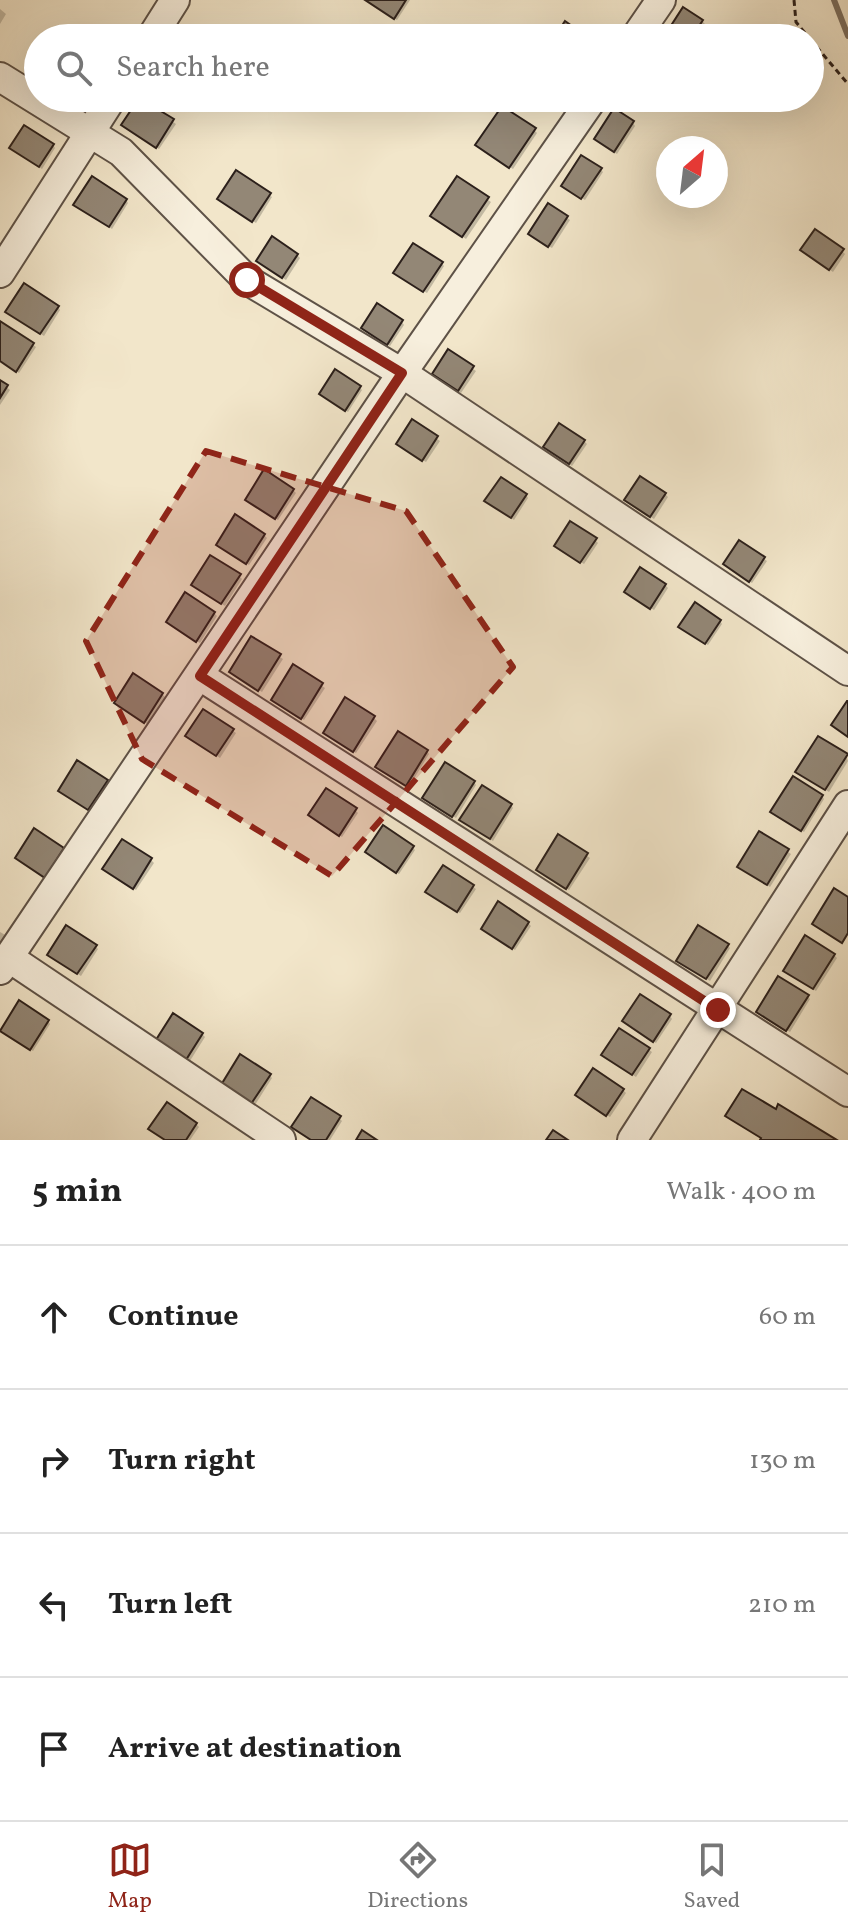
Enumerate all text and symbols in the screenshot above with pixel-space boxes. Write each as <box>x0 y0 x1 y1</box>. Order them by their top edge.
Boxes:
search box <box>24 24 824 112</box>
icon: search <box>52 46 96 90</box>
text: Search here <box>116 47 270 89</box>
north arrow <box>656 136 728 208</box>
route start <box>229 262 265 298</box>
route end <box>700 992 736 1028</box>
text: 5 min <box>32 1169 122 1216</box>
text: Walk · 400 m <box>666 1174 816 1210</box>
icon: ahead <box>32 1295 76 1339</box>
text: Continue <box>108 1296 239 1338</box>
text: 60 m <box>759 1299 816 1335</box>
icon: right <box>32 1439 76 1483</box>
text: Turn right <box>108 1440 256 1482</box>
text: 130 m <box>749 1443 816 1479</box>
icon: left <box>32 1583 76 1627</box>
text: Turn left <box>108 1584 232 1626</box>
text: 210 m <box>748 1587 816 1623</box>
icon: arrive <box>32 1727 76 1771</box>
text: Arrive at destination <box>108 1728 402 1770</box>
tab: Map <box>108 1838 152 1917</box>
tab: Directions <box>367 1838 468 1917</box>
tab: Saved <box>684 1838 740 1917</box>

